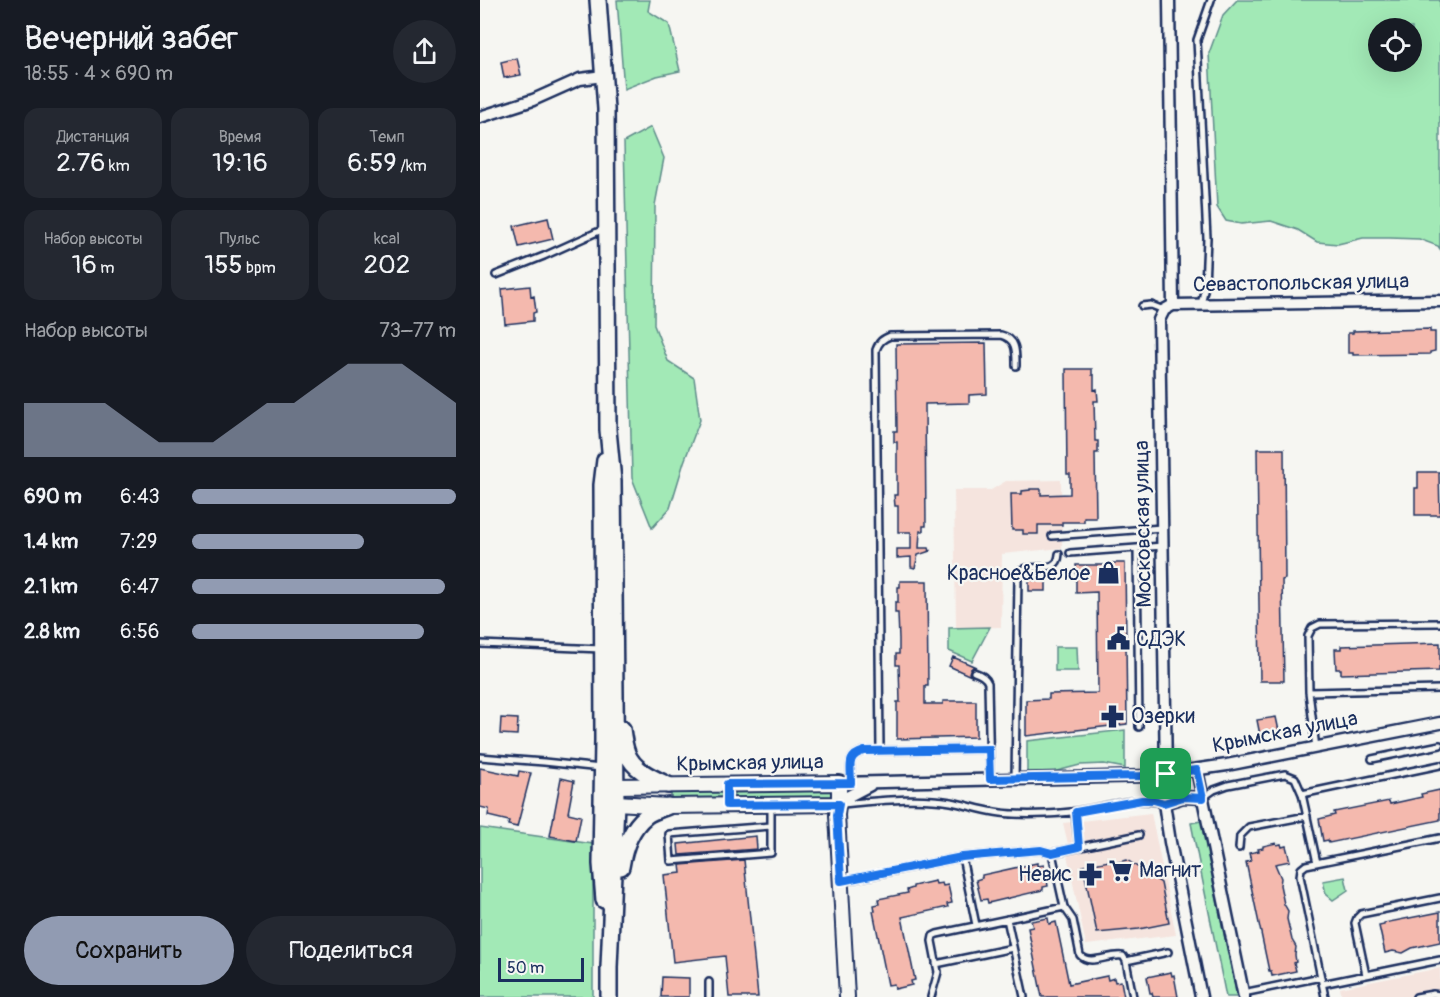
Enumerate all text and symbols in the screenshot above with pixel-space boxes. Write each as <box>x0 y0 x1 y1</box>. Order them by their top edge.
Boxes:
text: Вечерний забег <box>24 18 238 59</box>
map controls <box>1368 18 1422 72</box>
button: locate <box>1368 18 1422 72</box>
button: share <box>393 20 456 83</box>
text: 18:55 · 4 × 690 m <box>24 61 173 86</box>
text: Дистанция <box>57 127 129 147</box>
text: Время <box>219 127 261 147</box>
text: Темп <box>369 127 405 147</box>
text: 2.76 <box>56 147 105 179</box>
text: 19:16 <box>212 147 268 179</box>
text: 6:59 <box>347 147 397 179</box>
text: km <box>105 156 130 176</box>
text: /km <box>397 156 427 176</box>
text: Набор высоты <box>43 229 143 249</box>
text: Пульс <box>220 229 260 249</box>
text: kcal <box>374 229 400 249</box>
text: 16 <box>72 249 97 281</box>
text: 155 <box>204 249 243 281</box>
text: 202 <box>364 249 410 281</box>
text: m <box>97 258 115 278</box>
text: bpm <box>243 258 276 278</box>
street label: Севастопольская улица <box>1193 268 1409 298</box>
text: Набор высоты <box>24 318 148 343</box>
text: 73–77 m <box>379 318 456 343</box>
street label: Московская улица <box>1128 440 1158 608</box>
text: 690 m <box>24 484 82 509</box>
text: 6:43 <box>120 484 160 509</box>
text: 1.4 km <box>24 529 78 554</box>
text: 7:29 <box>120 529 157 554</box>
place label: Красное&Белое <box>947 560 1091 587</box>
shop icon: Красное&Белое <box>1095 560 1121 586</box>
text: 2.1 km <box>24 574 78 599</box>
text: 6:47 <box>120 574 159 599</box>
text: 2.8 km <box>24 619 80 644</box>
text: 6:56 <box>120 619 159 644</box>
public building icon: СДЭК <box>1105 626 1131 652</box>
place label: СДЭК <box>1136 626 1186 653</box>
pharmacy icon: Озерки <box>1100 703 1126 729</box>
place label: Озерки <box>1131 703 1195 730</box>
street label: Крымская улица <box>1210 705 1360 759</box>
street label: Крымская улица <box>676 748 824 778</box>
pin <box>1140 748 1191 799</box>
icon: arrive <box>1149 757 1182 790</box>
supermarket icon: Магнит <box>1108 857 1134 883</box>
place label: Магнит <box>1139 857 1202 884</box>
place label: Невис <box>1018 861 1072 888</box>
pharmacy icon: Невис <box>1077 861 1103 887</box>
button: Сохранить <box>24 916 234 985</box>
button: Поделиться <box>246 916 456 985</box>
scale bar <box>498 955 584 982</box>
text: 50 m <box>507 958 544 978</box>

